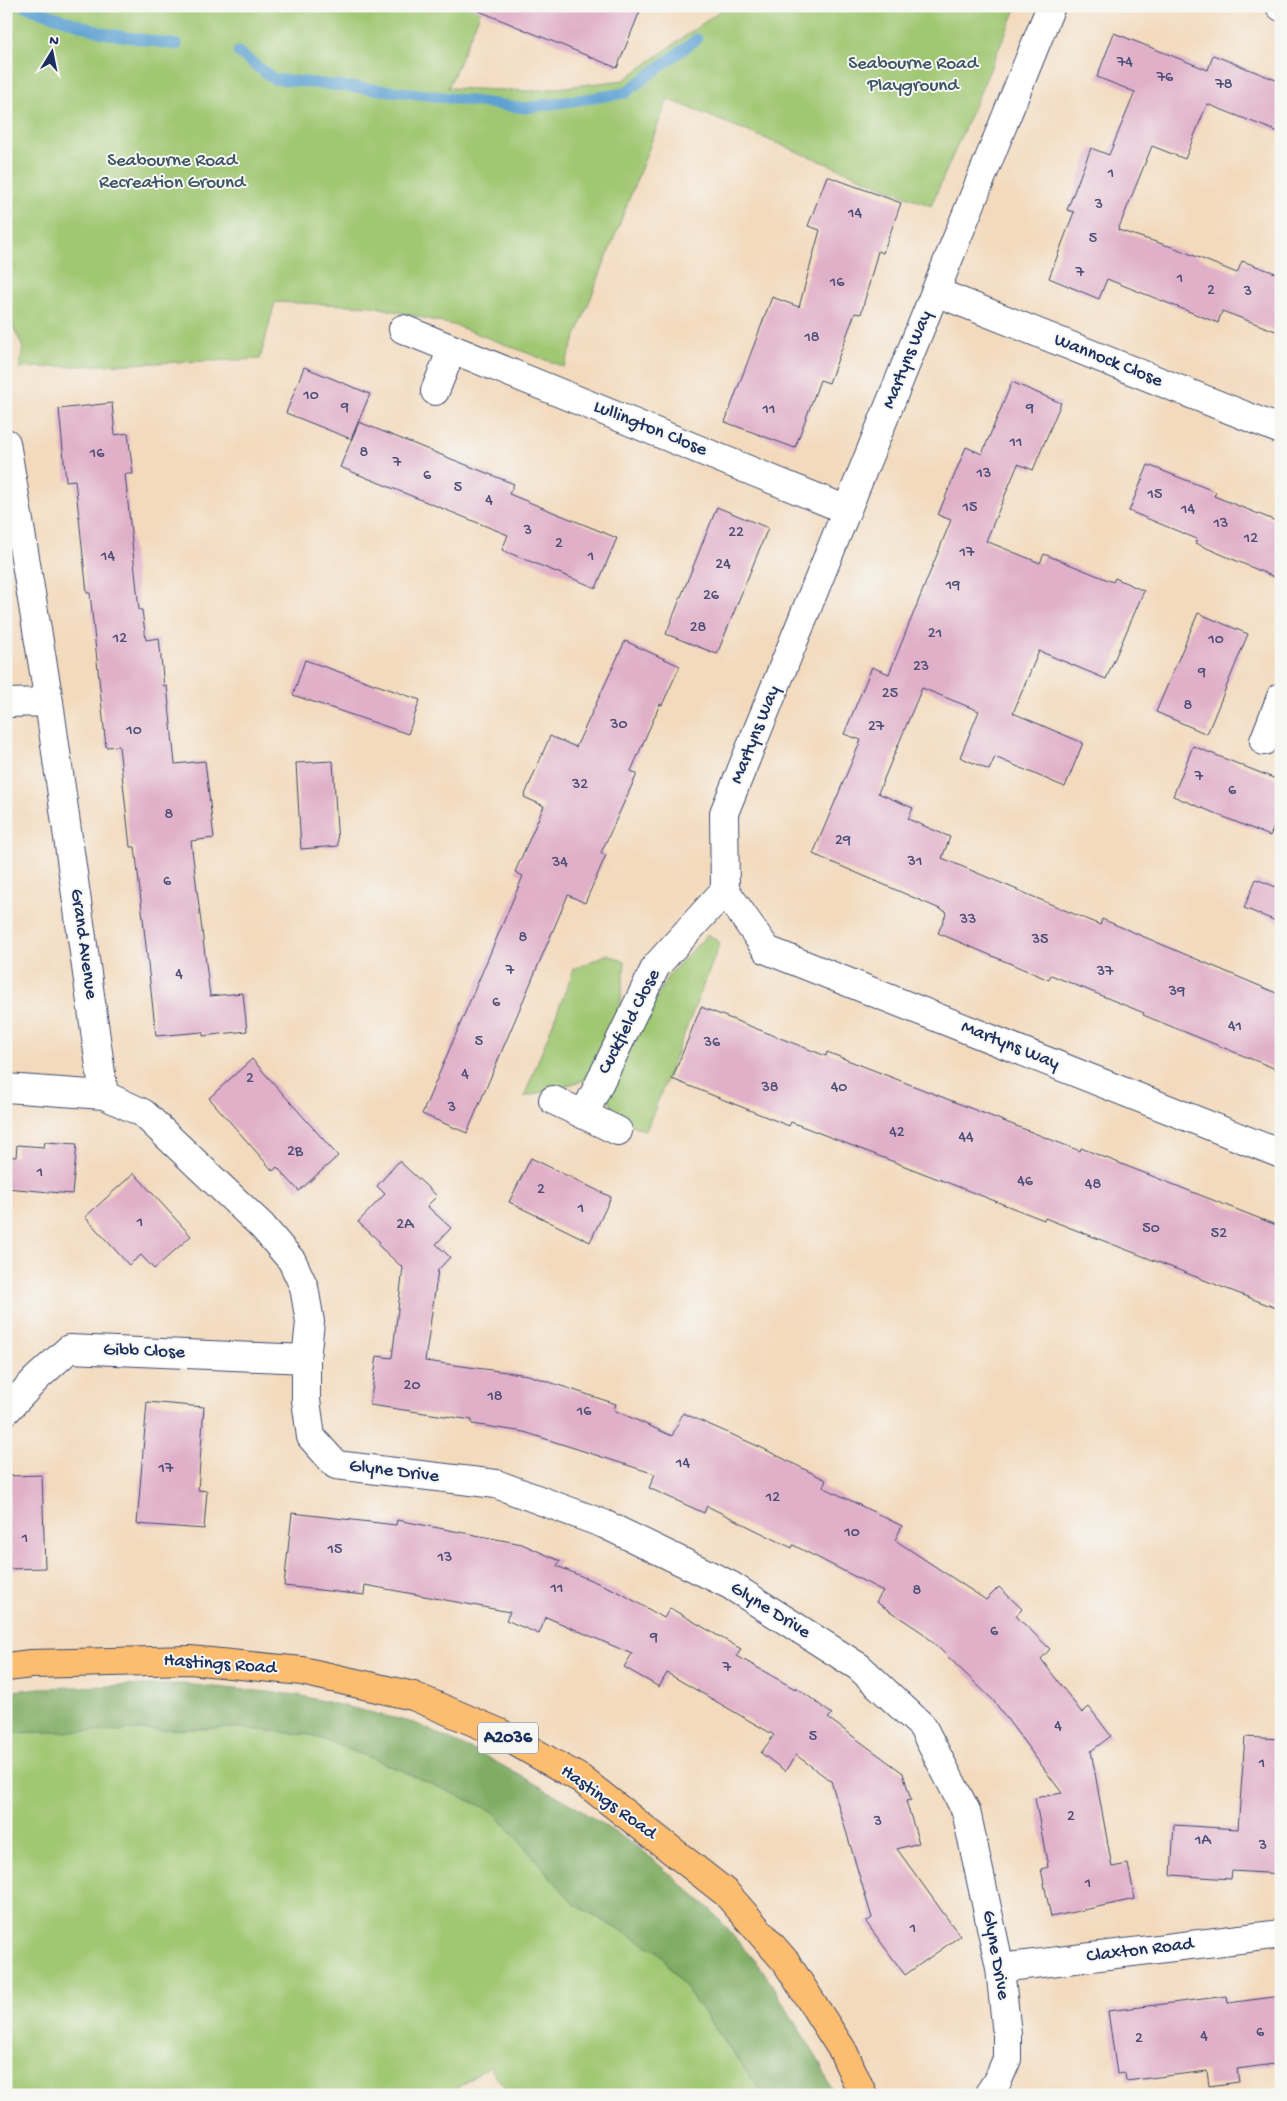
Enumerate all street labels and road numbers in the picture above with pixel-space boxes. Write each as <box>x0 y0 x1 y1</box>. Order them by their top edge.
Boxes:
street label: Martyns Way <box>878 307 938 413</box>
street label: Wannock Close <box>1050 329 1166 393</box>
street label: Lullington Close <box>590 396 710 462</box>
street label: Martyns Way <box>726 682 786 788</box>
street label: Grand Avenue <box>64 887 102 1001</box>
street label: Cuckfield Close <box>594 965 666 1078</box>
street label: Martyns Way <box>957 1016 1063 1076</box>
street label: Gibb Close <box>103 1339 185 1365</box>
street label: Glyne Drive <box>348 1455 440 1489</box>
street label: Glyne Drive <box>726 1577 815 1645</box>
street label: Hastings Road <box>163 1650 279 1681</box>
road number: A2036 <box>478 1722 538 1754</box>
street label: Hastings Road <box>555 1760 662 1847</box>
street label: Glyne Drive <box>976 1909 1014 2002</box>
street label: Claxton Road <box>1085 1933 1197 1969</box>

